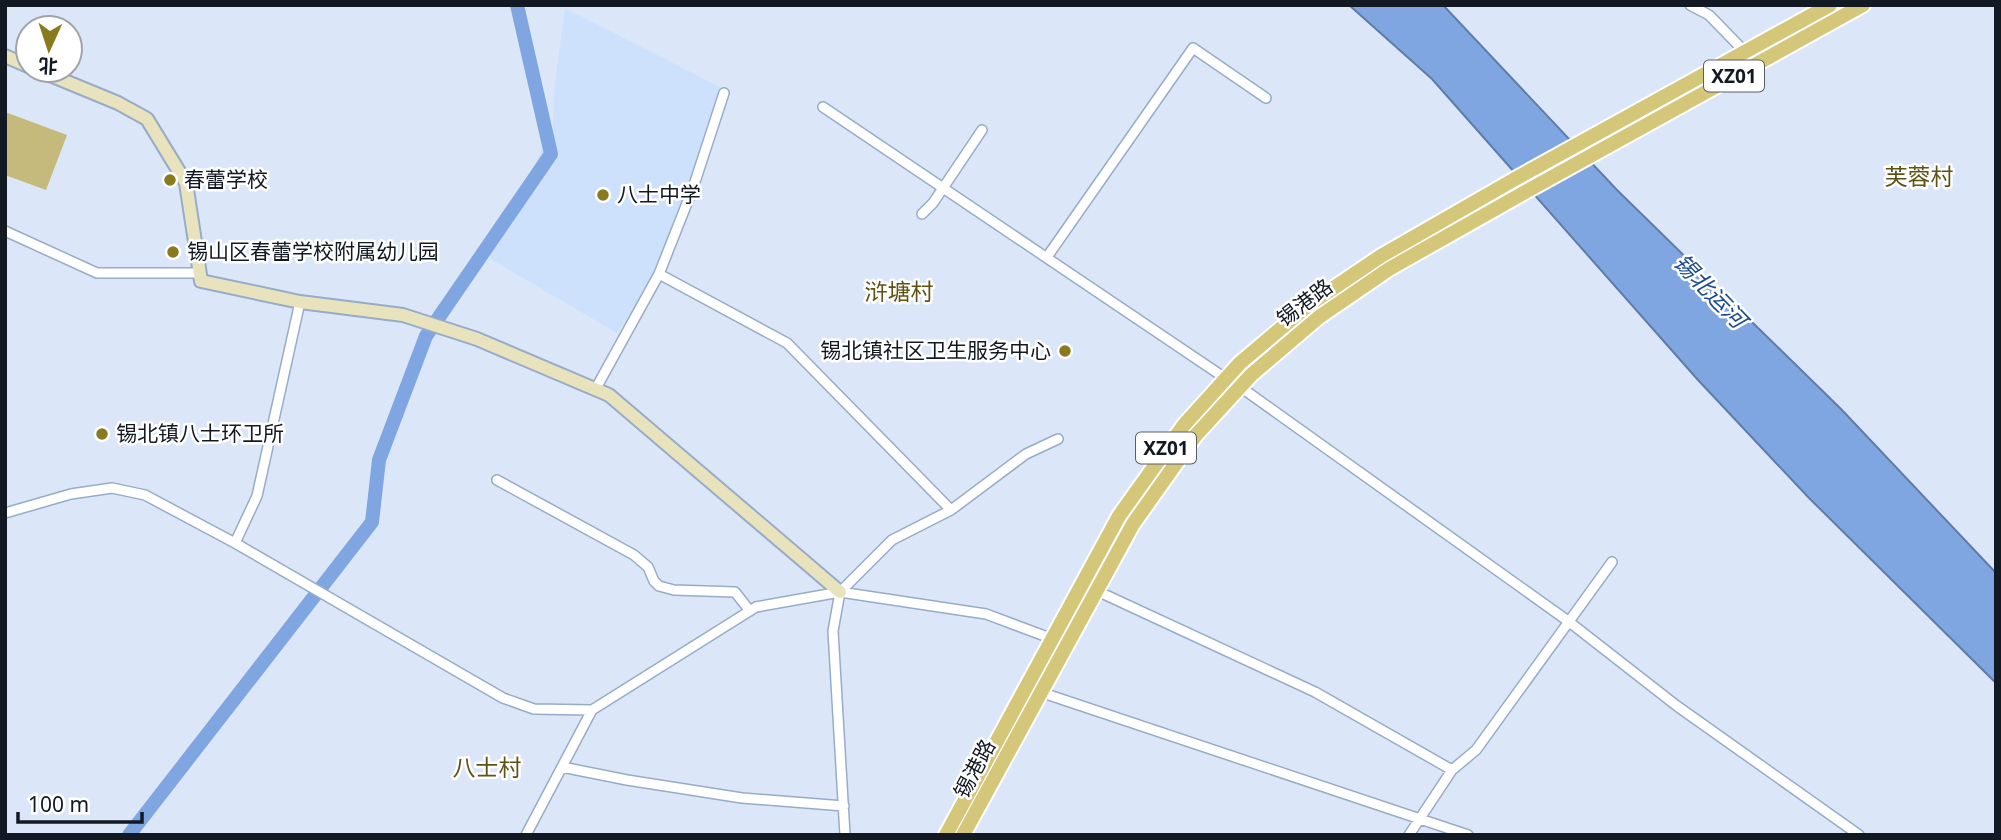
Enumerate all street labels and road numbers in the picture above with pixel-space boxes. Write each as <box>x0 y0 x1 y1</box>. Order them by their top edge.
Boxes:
road number: XZ01 <box>1704 60 1764 92</box>
street label: 锡港路 <box>1271 272 1338 332</box>
road number: XZ01 <box>1136 432 1196 463</box>
street label: 锡港路 <box>947 734 1001 803</box>

